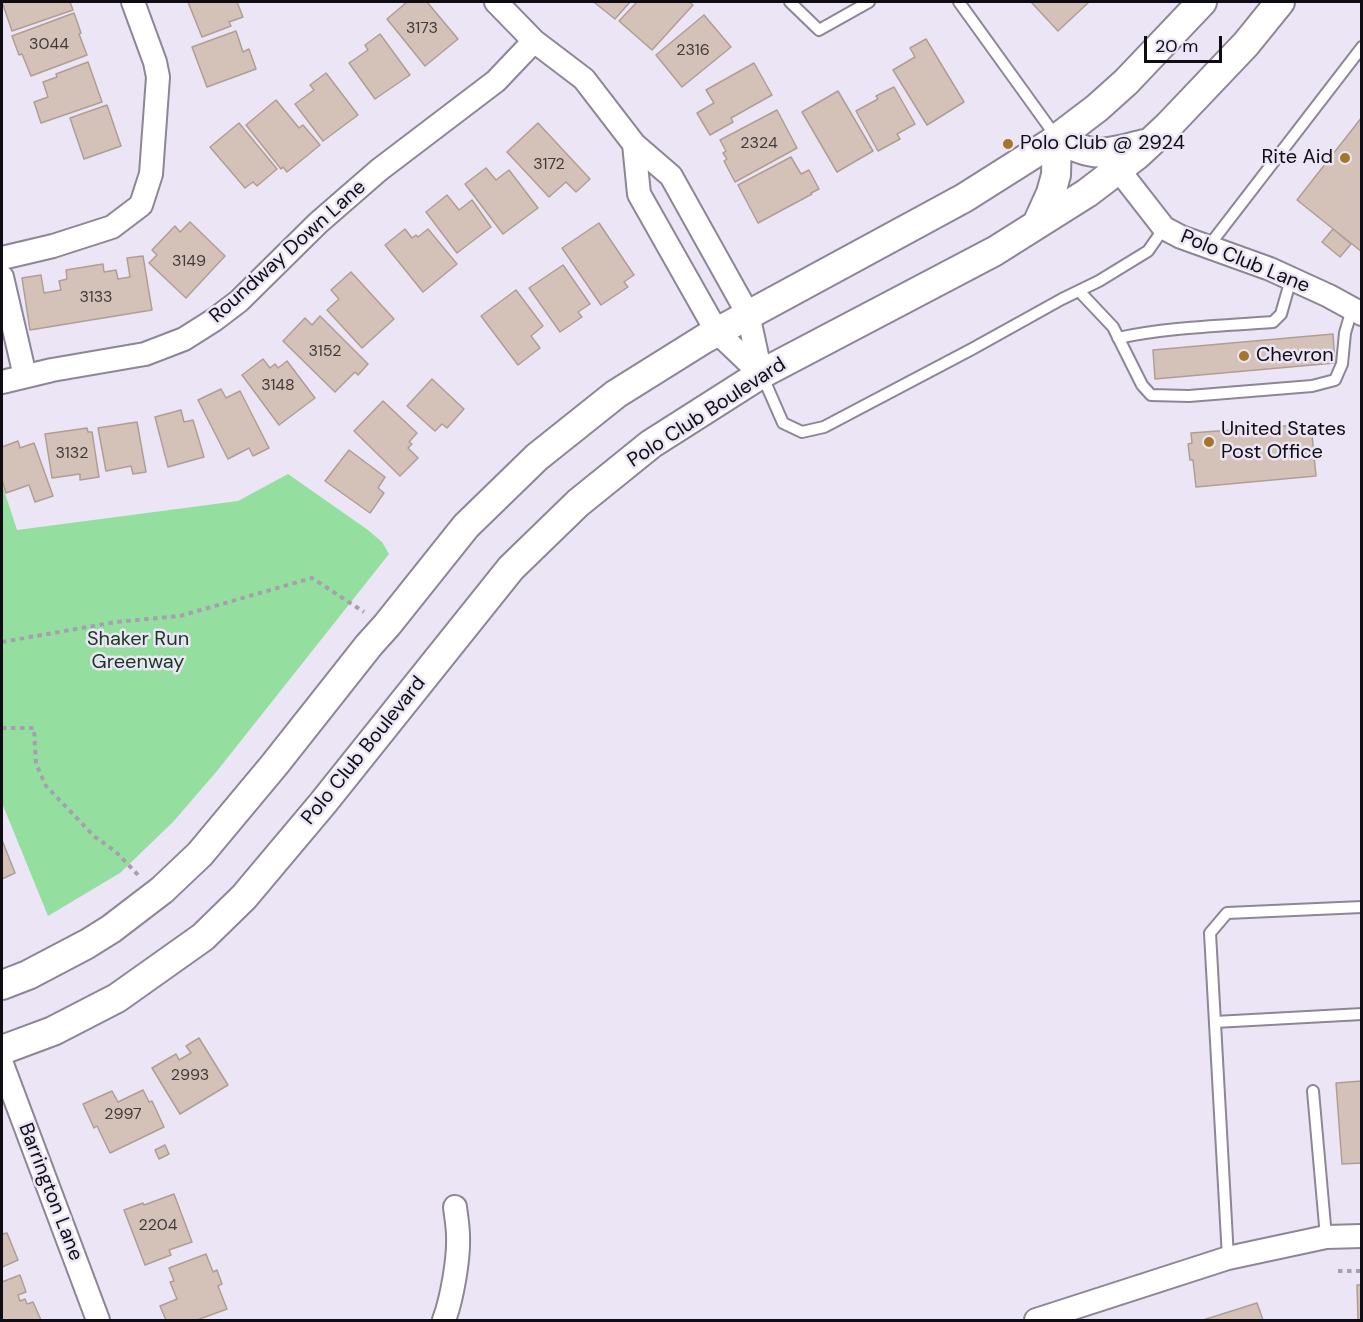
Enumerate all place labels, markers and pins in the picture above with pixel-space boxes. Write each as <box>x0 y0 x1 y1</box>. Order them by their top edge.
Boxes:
place label: Polo Club @ 2924 <box>1020 132 1185 156</box>
marker: Polo Club @ 2924 <box>1001 137 1015 151</box>
place label: Rite Aid <box>1261 146 1333 170</box>
marker: Rite Aid <box>1338 151 1352 165</box>
place label: Chevron <box>1256 344 1334 368</box>
marker: Chevron <box>1237 349 1251 363</box>
place label: United States Post Office <box>1221 418 1346 465</box>
marker: United States Post Office <box>1202 435 1216 449</box>

